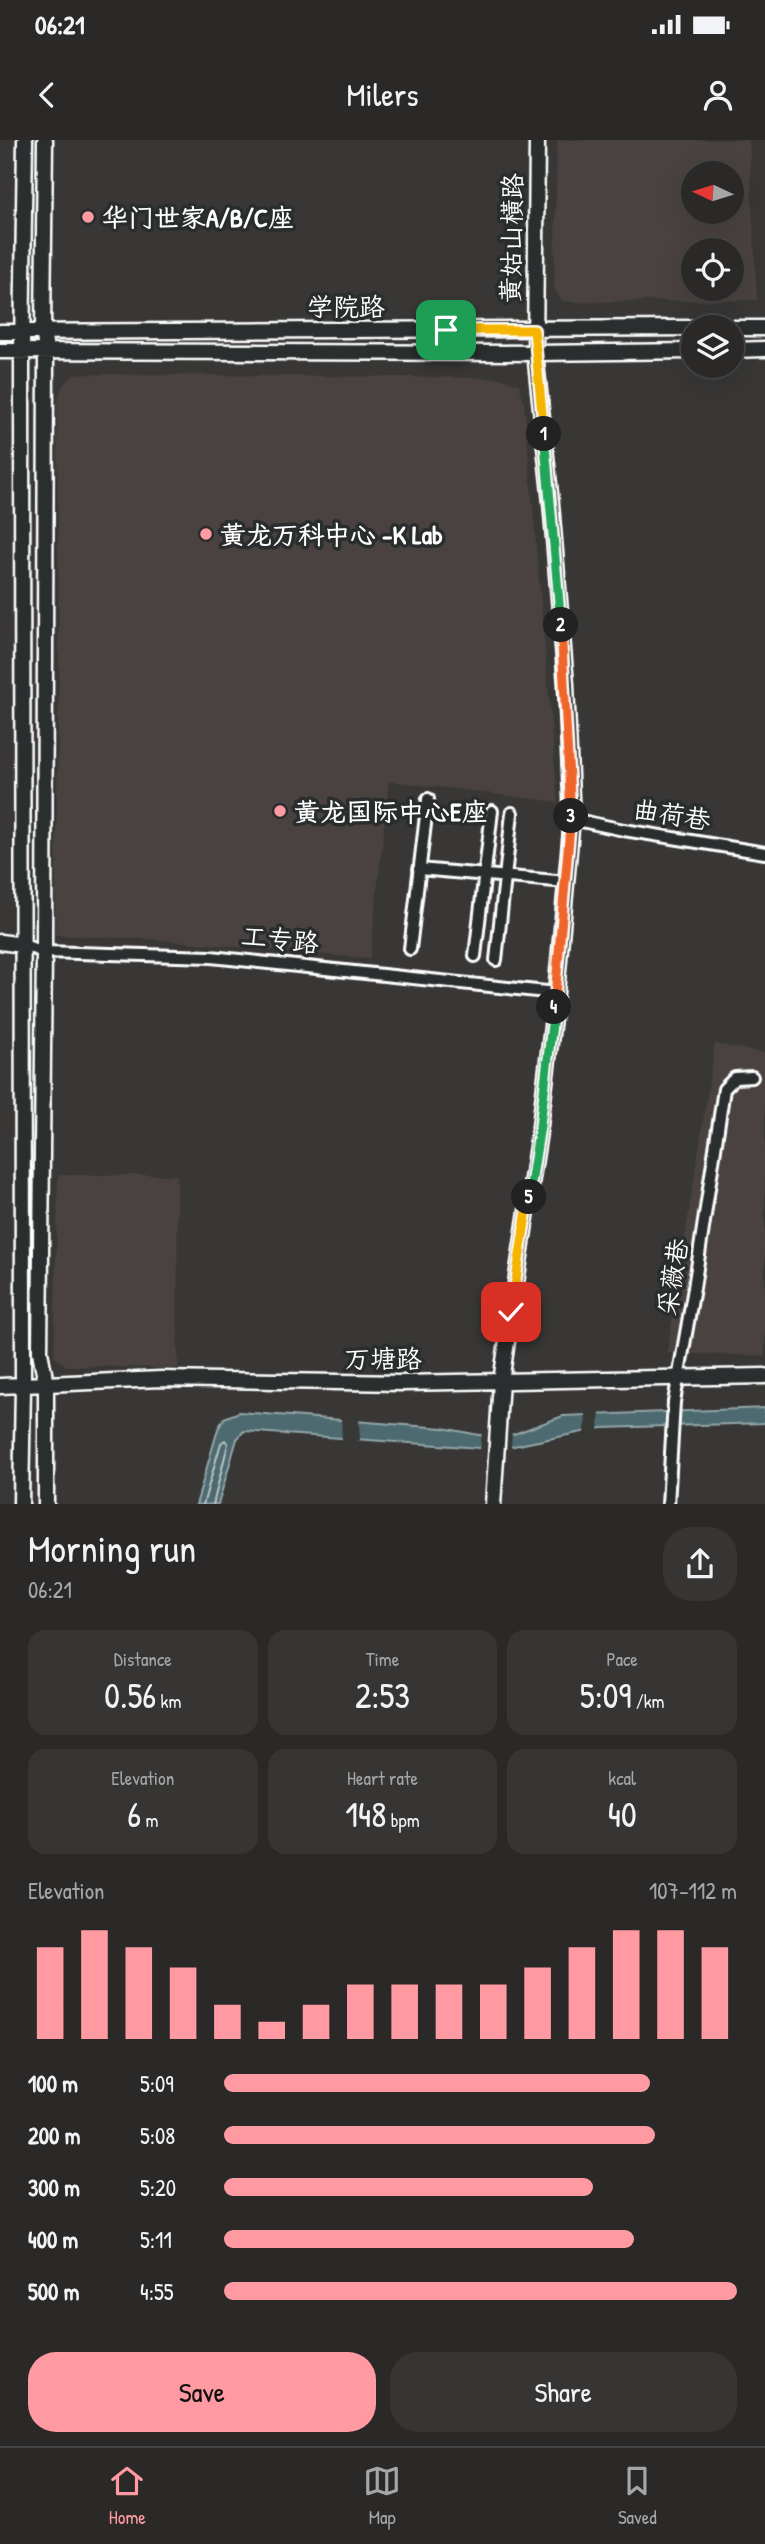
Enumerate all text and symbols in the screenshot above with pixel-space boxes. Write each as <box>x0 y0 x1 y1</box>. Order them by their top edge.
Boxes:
text: 06:21 <box>35 7 85 42</box>
text: Milers <box>346 73 419 116</box>
icon: back <box>28 76 66 114</box>
icon: person <box>699 76 737 114</box>
north arrow <box>681 161 744 224</box>
map controls <box>681 161 744 378</box>
street label: 黄姑山横路 <box>492 173 530 303</box>
place label: 华门世家A/B/C座 <box>102 200 294 235</box>
marker: 华门世家A/B/C座 <box>80 209 96 225</box>
button: locate <box>681 238 744 301</box>
street label: 学院路 <box>307 289 385 324</box>
pin <box>416 300 476 360</box>
icon: arrive <box>427 311 465 349</box>
button: layers <box>681 315 744 378</box>
pin: 1 <box>526 416 562 452</box>
text: 1 <box>540 420 547 446</box>
place label: 黄龙万科中心 -K Lab <box>220 517 443 552</box>
marker: 黄龙万科中心 -K Lab <box>198 526 214 542</box>
pin: 2 <box>544 608 578 643</box>
text: 2 <box>556 611 565 637</box>
street label: 曲荷巷 <box>631 791 713 837</box>
place label: 黄龙国际中心E座 <box>294 794 488 829</box>
pin: 3 <box>554 798 588 834</box>
text: 3 <box>566 802 575 828</box>
marker: 黄龙国际中心E座 <box>272 803 288 819</box>
street label: 工专路 <box>239 918 321 960</box>
pin: 4 <box>536 990 572 1024</box>
text: 4 <box>550 993 557 1019</box>
pin: 5 <box>512 1180 546 1214</box>
text: 5 <box>524 1183 533 1209</box>
street label: 采薇巷 <box>649 1236 695 1318</box>
pin <box>481 1282 541 1342</box>
icon: check <box>492 1293 530 1331</box>
street label: 万塘路 <box>344 1341 422 1376</box>
text: Morning run <box>28 1522 196 1574</box>
button: share <box>663 1527 737 1601</box>
text: 06:21 <box>28 1574 72 1605</box>
text: Distance <box>114 1646 172 1672</box>
text: Time <box>366 1646 399 1672</box>
text: Pace <box>606 1646 638 1672</box>
text: 0.56 <box>104 1672 156 1719</box>
text: 2:53 <box>355 1672 410 1719</box>
text: 5:09 <box>580 1672 631 1719</box>
text: km <box>156 1688 181 1714</box>
text: /km <box>631 1688 665 1714</box>
text: Elevation <box>111 1765 174 1791</box>
text: Heart rate <box>347 1765 418 1791</box>
text: kcal <box>608 1765 636 1791</box>
text: 6 <box>127 1791 141 1838</box>
text: 148 <box>345 1791 386 1838</box>
text: 40 <box>608 1791 637 1838</box>
text: m <box>141 1807 158 1833</box>
text: bpm <box>386 1807 420 1833</box>
text: Elevation <box>28 1875 104 1906</box>
text: 107–112 m <box>649 1875 737 1906</box>
text: 100 m <box>28 2068 78 2099</box>
text: 5:09 <box>140 2068 174 2099</box>
text: 200 m <box>28 2120 80 2151</box>
text: 5:08 <box>140 2120 175 2151</box>
text: 300 m <box>28 2172 80 2203</box>
text: 5:20 <box>140 2172 176 2203</box>
text: 400 m <box>28 2224 78 2255</box>
text: 5:11 <box>140 2224 172 2255</box>
text: 500 m <box>28 2276 79 2307</box>
text: 4:55 <box>140 2276 173 2307</box>
button: Save <box>28 2352 376 2432</box>
button: Share <box>390 2352 737 2432</box>
tab: Home <box>108 2462 146 2530</box>
tab: Map <box>363 2462 401 2530</box>
tab: Saved <box>618 2462 657 2530</box>

